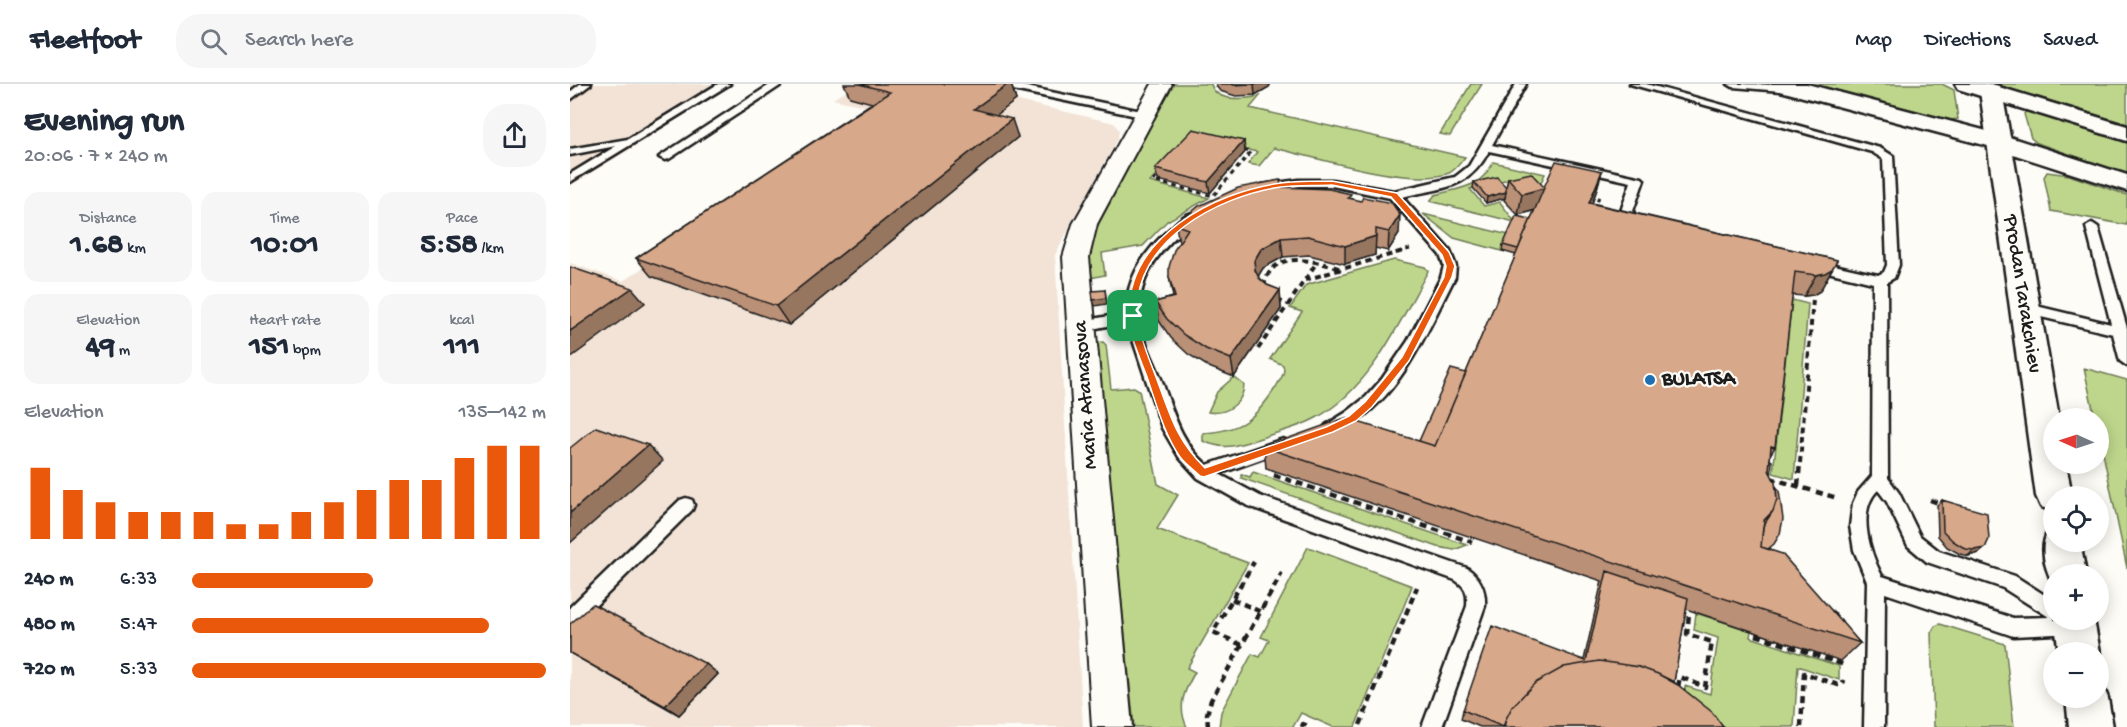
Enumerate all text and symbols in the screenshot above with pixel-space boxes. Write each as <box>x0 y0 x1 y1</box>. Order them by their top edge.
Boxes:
search box <box>176 14 596 68</box>
text: Fleetfoot <box>30 25 140 58</box>
icon: search <box>197 25 230 58</box>
text: Search here <box>245 28 353 54</box>
text: Map <box>1855 29 1892 54</box>
text: Directions <box>1925 29 2010 54</box>
text: Saved <box>2043 29 2097 54</box>
text: Evening run <box>24 104 184 142</box>
button: share <box>483 104 546 167</box>
text: 20:06 · 7 × 240 m <box>24 146 168 169</box>
text: Distance <box>80 210 136 229</box>
text: Time <box>270 210 300 229</box>
text: Pace <box>446 210 478 229</box>
street label: Prodan Tarakchiev <box>1996 212 2046 375</box>
text: 1.68 <box>70 229 123 264</box>
text: 10:01 <box>251 229 319 264</box>
text: 5:58 <box>420 229 478 264</box>
text: km <box>123 240 146 259</box>
text: /km <box>478 240 504 259</box>
pin <box>1107 290 1158 341</box>
icon: arrive <box>1116 299 1149 332</box>
text: Elevation <box>76 312 140 331</box>
text: Heart rate <box>249 312 321 331</box>
text: kcal <box>450 312 474 331</box>
street label: Maria Atanasova <box>1069 319 1105 470</box>
text: 49 <box>86 331 115 366</box>
text: 151 <box>249 331 289 366</box>
text: 111 <box>444 331 480 366</box>
text: m <box>115 342 130 361</box>
text: bpm <box>289 342 321 361</box>
place label: BULATSA <box>1661 368 1737 393</box>
marker: BULATSA <box>1643 373 1657 387</box>
text: Elevation <box>24 402 104 425</box>
text: 135–142 m <box>458 402 546 425</box>
north arrow <box>2043 408 2109 474</box>
map controls <box>2043 408 2109 708</box>
button: locate <box>2043 486 2109 552</box>
button: + <box>2043 564 2109 630</box>
text: 240 m <box>24 569 74 592</box>
text: 6:33 <box>120 569 157 592</box>
text: 480 m <box>24 614 75 637</box>
text: 5:47 <box>120 614 157 637</box>
button: − <box>2043 642 2109 708</box>
text: 720 m <box>24 659 75 682</box>
text: 5:33 <box>120 659 158 682</box>

